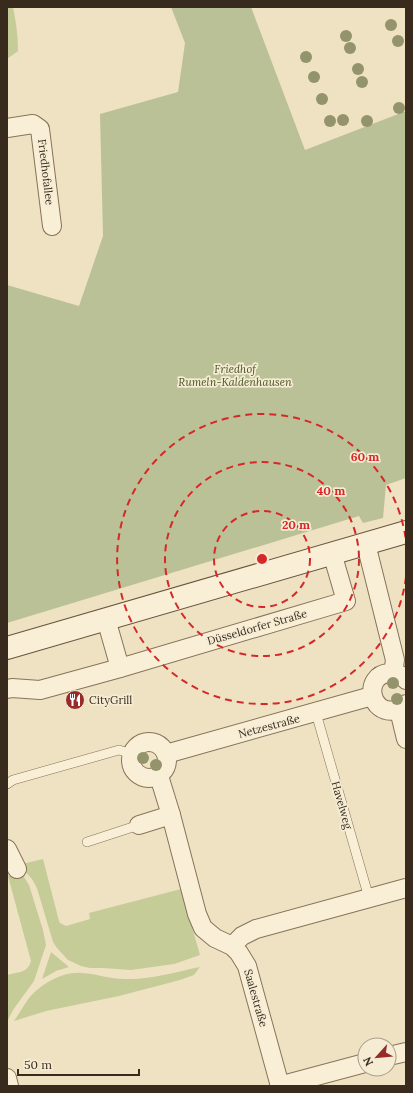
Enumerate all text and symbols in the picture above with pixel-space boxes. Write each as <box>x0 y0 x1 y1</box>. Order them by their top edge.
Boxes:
street label: Friedhofallee <box>35 138 57 206</box>
park label: Friedhof Rumeln-Kaldenhausen <box>178 362 292 389</box>
text: 60 m <box>351 449 379 464</box>
text: 40 m <box>317 483 345 498</box>
text: 20 m <box>282 517 310 532</box>
centre of rings <box>255 552 269 566</box>
street label: Düsseldorfer Straße <box>205 606 309 648</box>
restaurant icon: CityGrill <box>64 689 86 711</box>
place label: CityGrill <box>89 693 132 707</box>
street label: Netzestraße <box>237 711 301 741</box>
street label: Havelweg <box>328 779 356 831</box>
street label: Saalestraße <box>241 967 271 1029</box>
north arrow <box>357 1037 397 1077</box>
scale bar <box>18 1051 139 1077</box>
text: N <box>360 1054 376 1069</box>
text: 50 m <box>24 1057 52 1072</box>

